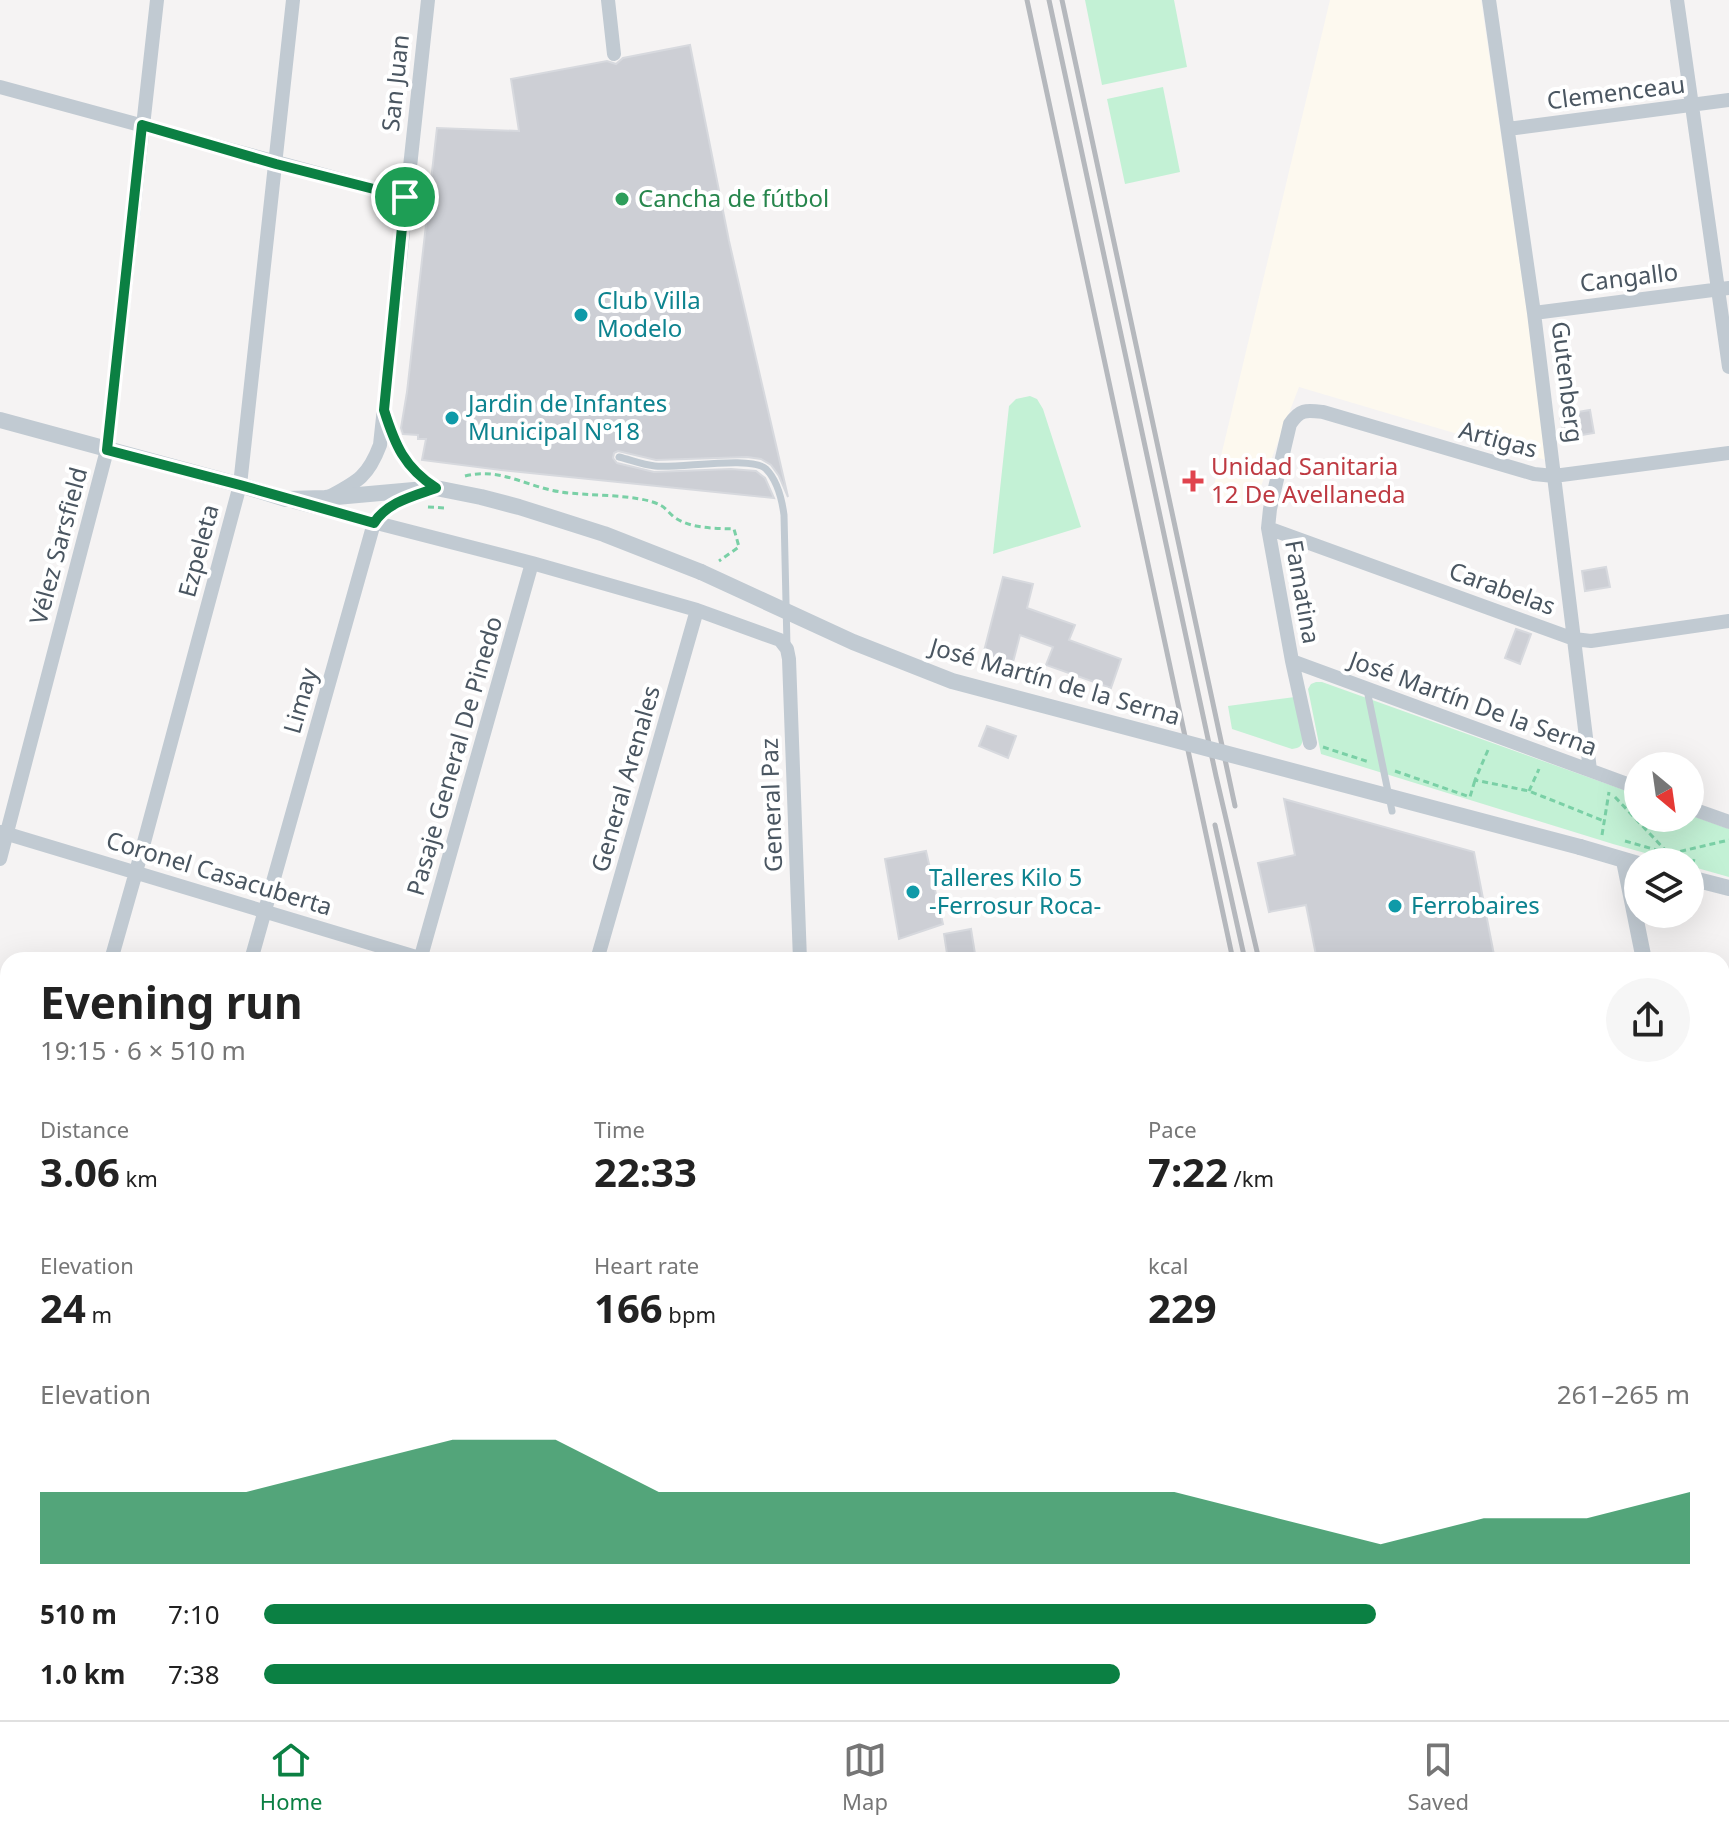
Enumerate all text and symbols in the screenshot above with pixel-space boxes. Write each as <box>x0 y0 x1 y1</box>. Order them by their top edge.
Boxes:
street label: San Juan <box>373 33 416 133</box>
street label: Clemenceau <box>1545 67 1687 116</box>
pin <box>371 163 439 231</box>
icon: arrive <box>383 175 427 219</box>
place label: Cancha de fútbol <box>638 181 829 214</box>
marker: Cancha de fútbol <box>613 190 631 208</box>
street label: Cangallo <box>1578 254 1680 299</box>
place label: Club Villa Modelo <box>597 283 701 344</box>
marker: Club Villa Modelo <box>572 306 590 324</box>
street label: Gutenberg <box>1545 319 1592 444</box>
place label: Jardin de Infantes Municipal N°18 <box>466 386 667 447</box>
marker: Jardin de Infantes Municipal N°18 <box>443 409 461 427</box>
street label: Artigas <box>1456 412 1541 465</box>
place label: Unidad Sanitaria 12 De Avellaneda <box>1211 449 1406 510</box>
street label: Vélez Sarsfield <box>21 463 94 628</box>
marker: Unidad Sanitaria 12 De Avellaneda <box>1182 470 1204 492</box>
street label: Ezpeleta <box>169 501 226 601</box>
street label: Famatina <box>1278 537 1329 646</box>
street label: Carabelas <box>1445 553 1560 622</box>
street label: Pasaje General De Pinedo <box>398 612 509 899</box>
street label: José Martín de la Serna <box>925 628 1184 732</box>
street label: José Martín De la Serna <box>1343 642 1602 763</box>
street label: Limay <box>274 663 325 737</box>
street label: General Arenales <box>582 682 667 876</box>
street label: General Paz <box>752 738 789 873</box>
north arrow <box>1624 752 1704 832</box>
map controls <box>1624 752 1704 928</box>
street label: Coronel Casacuberta <box>102 822 337 923</box>
button: layers <box>1624 848 1704 928</box>
place label: Talleres Kilo 5 -Ferrosur Roca- <box>929 860 1101 921</box>
marker: Talleres Kilo 5 -Ferrosur Roca- <box>904 883 922 901</box>
place label: Ferrobaires <box>1411 888 1540 921</box>
marker: Ferrobaires <box>1386 897 1404 915</box>
text: Evening run <box>40 972 303 1032</box>
button: share <box>1606 978 1690 1062</box>
text: 19:15 · 6 × 510 m <box>40 1032 246 1068</box>
text: Distance <box>40 1114 129 1144</box>
text: Time <box>594 1114 645 1144</box>
text: Pace <box>1148 1114 1197 1144</box>
text: 3.06 <box>40 1144 120 1199</box>
text: 22:33 <box>594 1144 697 1199</box>
text: 7:22 <box>1148 1144 1228 1199</box>
text: km <box>120 1163 158 1193</box>
text: /km <box>1228 1163 1274 1193</box>
text: Elevation <box>40 1250 134 1280</box>
text: Heart rate <box>594 1250 699 1280</box>
text: kcal <box>1148 1250 1188 1280</box>
text: 24 <box>40 1280 86 1335</box>
text: 166 <box>594 1280 663 1335</box>
text: 229 <box>1148 1280 1217 1335</box>
text: m <box>86 1299 112 1329</box>
text: bpm <box>663 1299 716 1329</box>
text: Elevation <box>40 1376 151 1412</box>
text: 261–265 m <box>1557 1376 1690 1412</box>
text: 510 m <box>40 1596 117 1632</box>
text: 7:10 <box>168 1596 220 1632</box>
text: 1.0 km <box>40 1656 125 1692</box>
text: 7:38 <box>168 1656 220 1692</box>
tab: Home <box>260 1738 322 1816</box>
tab: Map <box>842 1738 888 1816</box>
tab: Saved <box>1408 1738 1469 1816</box>

